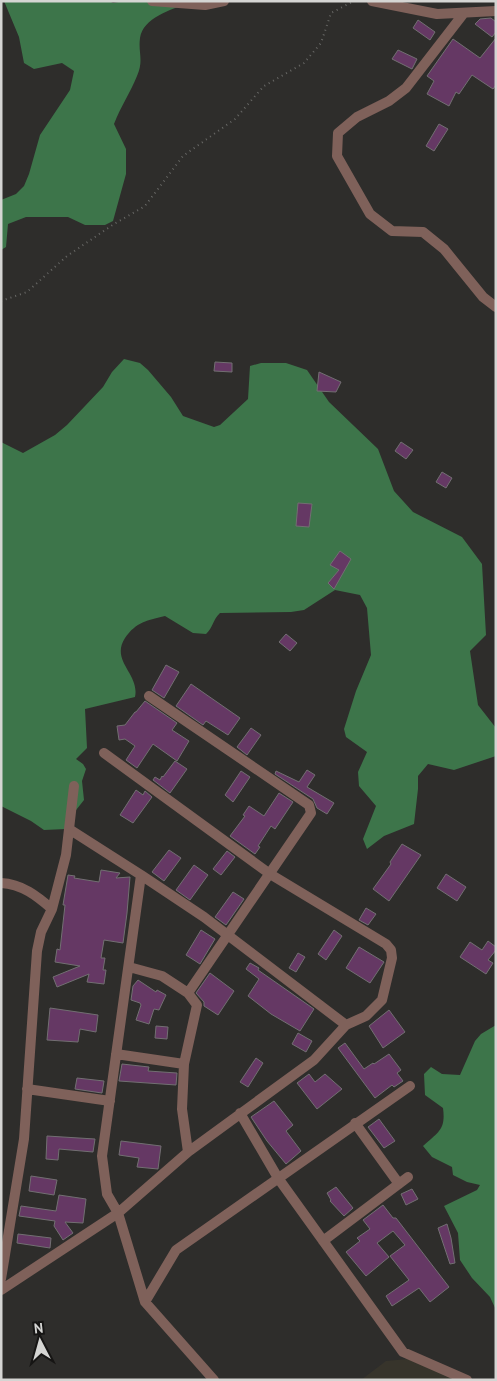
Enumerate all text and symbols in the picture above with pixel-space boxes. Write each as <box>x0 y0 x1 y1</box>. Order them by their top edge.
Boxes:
north arrow <box>15 1316 65 1366</box>
text: N <box>33 1319 44 1338</box>

